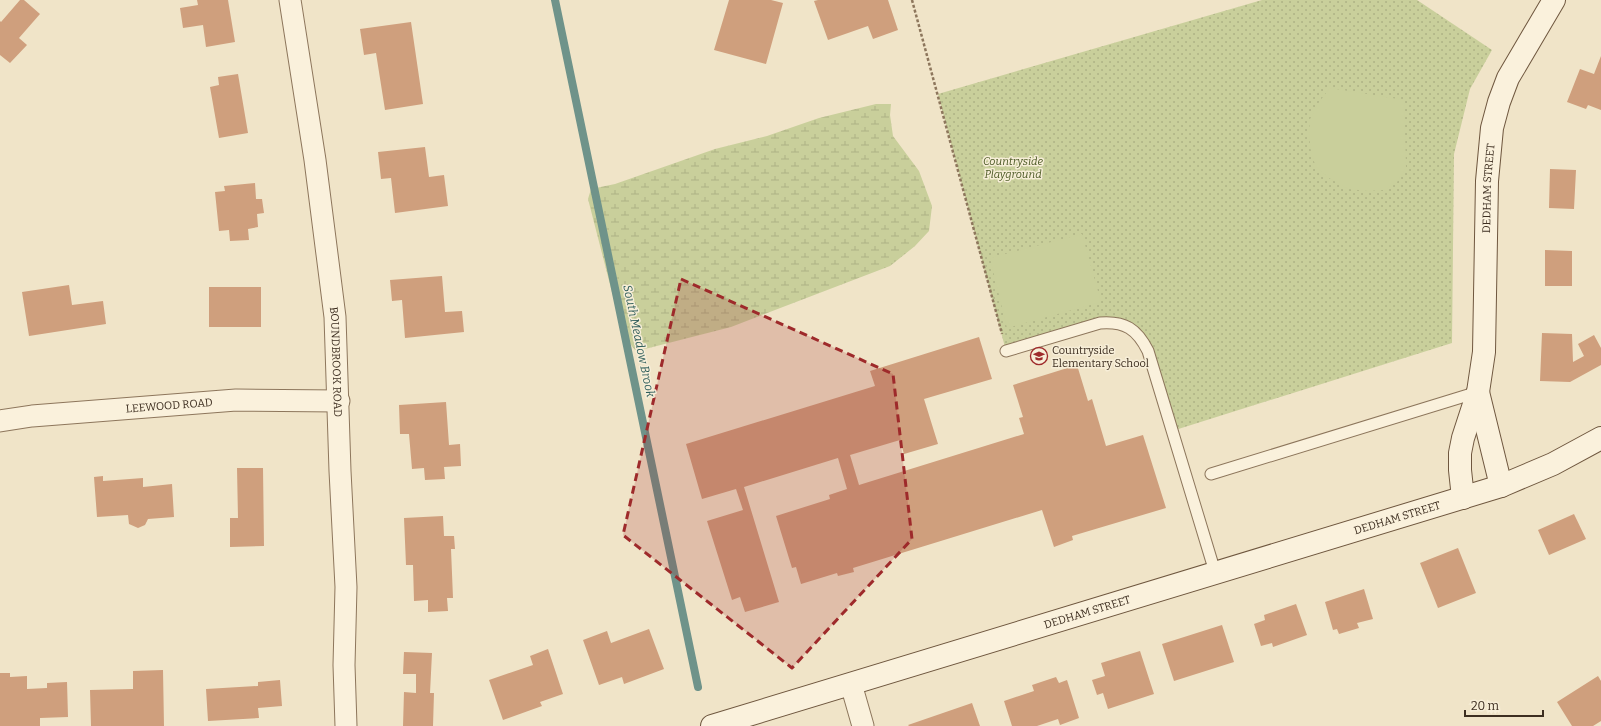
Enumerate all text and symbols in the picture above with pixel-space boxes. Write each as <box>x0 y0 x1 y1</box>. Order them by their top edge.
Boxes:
street label: DEDHAM STREET <box>1480 142 1497 233</box>
park label: Countryside Playground <box>983 155 1044 181</box>
water label: South Meadow Brook <box>620 283 658 399</box>
street label: BOUNDBROOK ROAD <box>327 306 345 417</box>
place label: Countryside Elementary School <box>1052 344 1149 370</box>
school or university icon: Countryside Elementary School <box>1029 346 1049 366</box>
street label: LEEWOOD ROAD <box>125 395 213 415</box>
street label: DEDHAM STREET <box>1352 498 1442 537</box>
street label: DEDHAM STREET <box>1042 592 1132 631</box>
scale bar <box>1465 692 1543 718</box>
text: 20 m <box>1471 699 1500 713</box>

